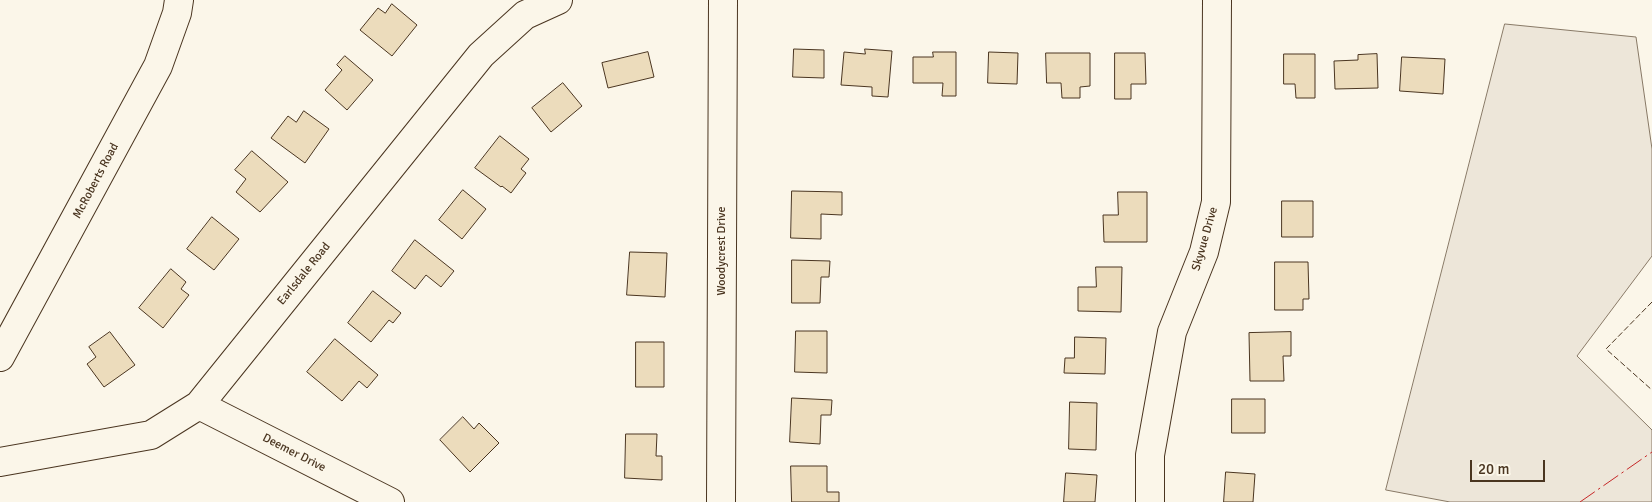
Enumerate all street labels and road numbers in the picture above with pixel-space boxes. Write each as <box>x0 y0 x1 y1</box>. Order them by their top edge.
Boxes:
street label: McRoberts Road <box>70 141 122 221</box>
street label: Skyvue Drive <box>1189 205 1221 273</box>
street label: Woodycrest Drive <box>715 207 729 295</box>
street label: Earlsdale Road <box>274 240 334 308</box>
street label: Deemer Drive <box>260 431 328 475</box>

